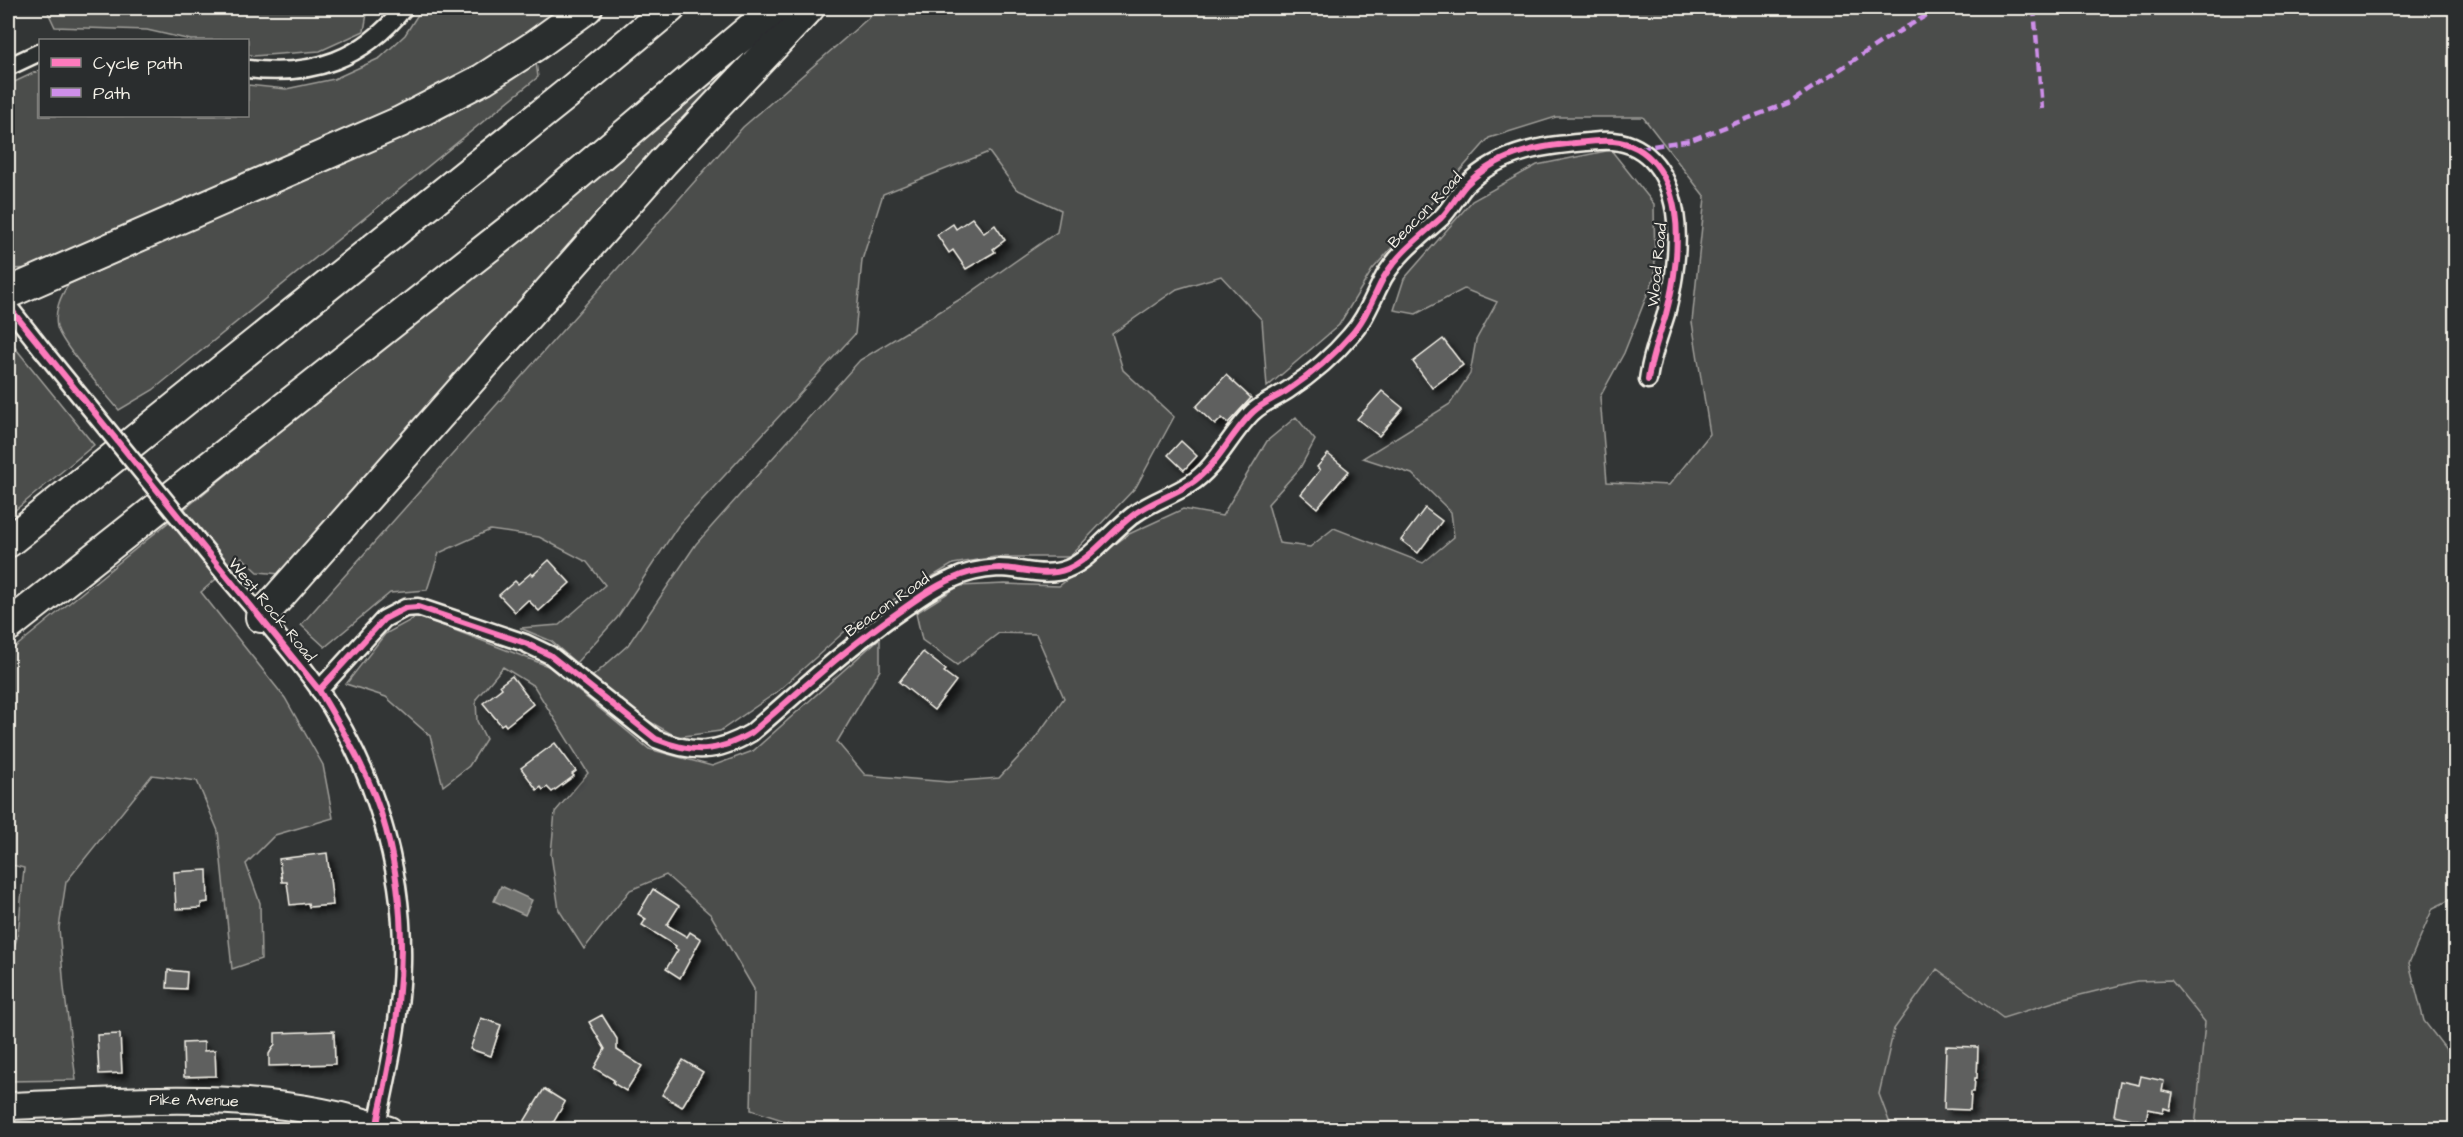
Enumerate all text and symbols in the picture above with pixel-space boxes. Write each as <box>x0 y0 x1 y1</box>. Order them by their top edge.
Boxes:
legend <box>39 39 249 117</box>
text: Cycle path <box>93 51 182 77</box>
text: Path <box>93 81 130 106</box>
street label: Beacon Road <box>1383 167 1467 253</box>
street label: Wood Road <box>1642 222 1672 308</box>
street label: West Rock Road <box>223 553 321 667</box>
street label: Beacon Road <box>840 568 934 642</box>
street label: Pike Avenue <box>149 1089 240 1113</box>

